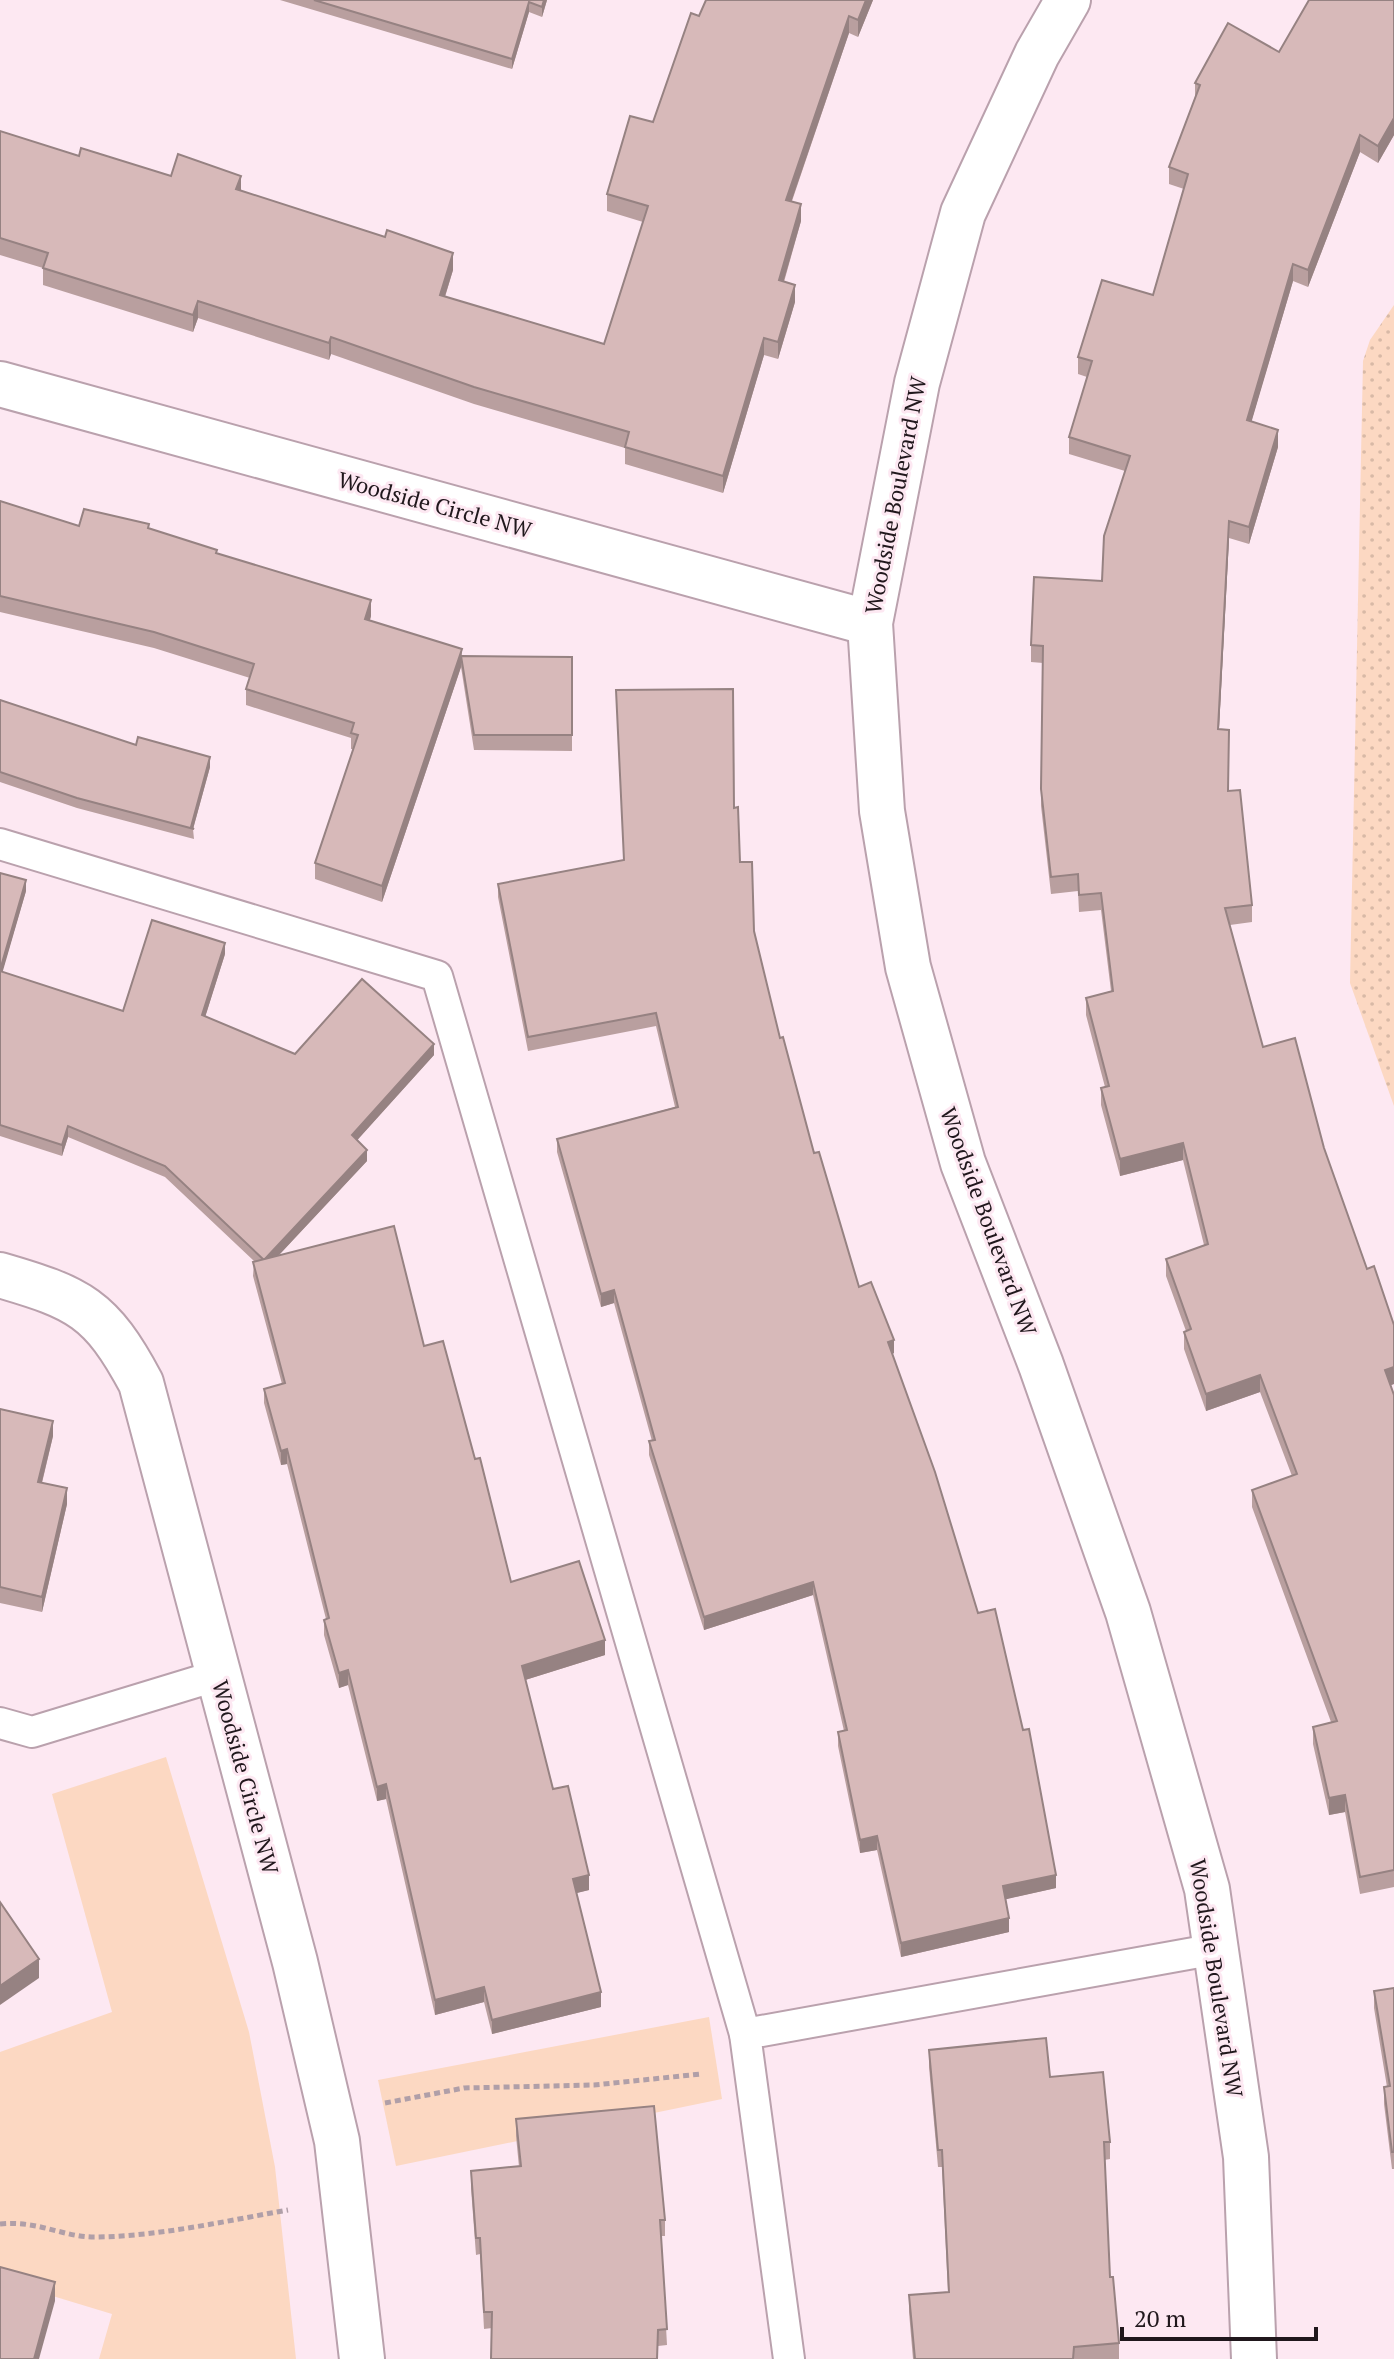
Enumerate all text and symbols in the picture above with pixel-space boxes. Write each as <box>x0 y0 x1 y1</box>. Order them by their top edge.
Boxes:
street label: Woodside Boulevard NW <box>858 374 932 616</box>
street label: Woodside Circle NW <box>335 464 536 544</box>
street label: Woodside Boulevard NW <box>934 1103 1044 1340</box>
street label: Woodside Circle NW <box>206 1677 286 1878</box>
street label: Woodside Boulevard NW <box>1184 1857 1250 2100</box>
scale bar <box>1122 2291 1316 2341</box>
text: 20 m <box>1134 2302 1186 2334</box>

